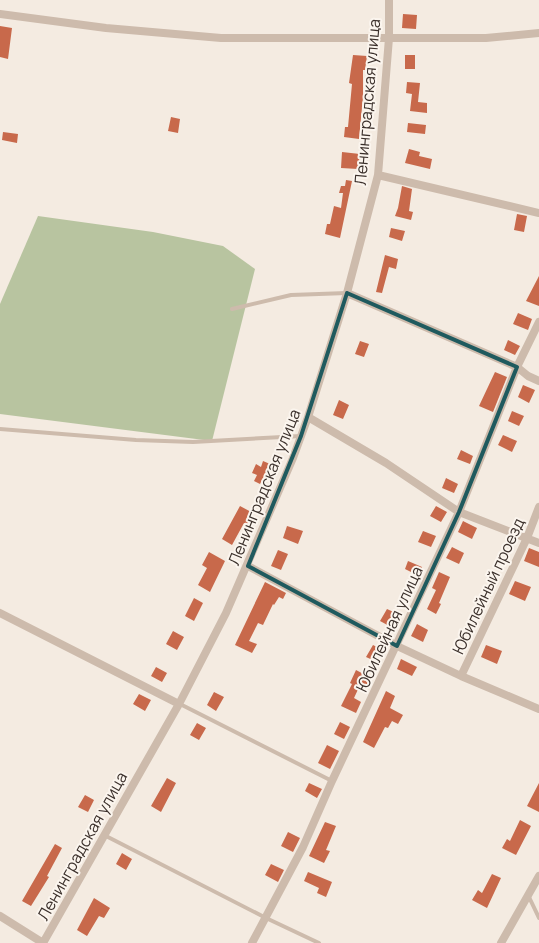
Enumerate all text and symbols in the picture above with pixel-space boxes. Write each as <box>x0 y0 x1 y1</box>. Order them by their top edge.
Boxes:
street label: Ленинградская улица <box>349 18 385 186</box>
street label: Ленинградская улица <box>223 406 305 568</box>
street label: Юбилейный проезд <box>447 514 529 658</box>
street label: Юбилейная улица <box>350 563 428 695</box>
street label: Ленинградская улица <box>32 768 132 924</box>

